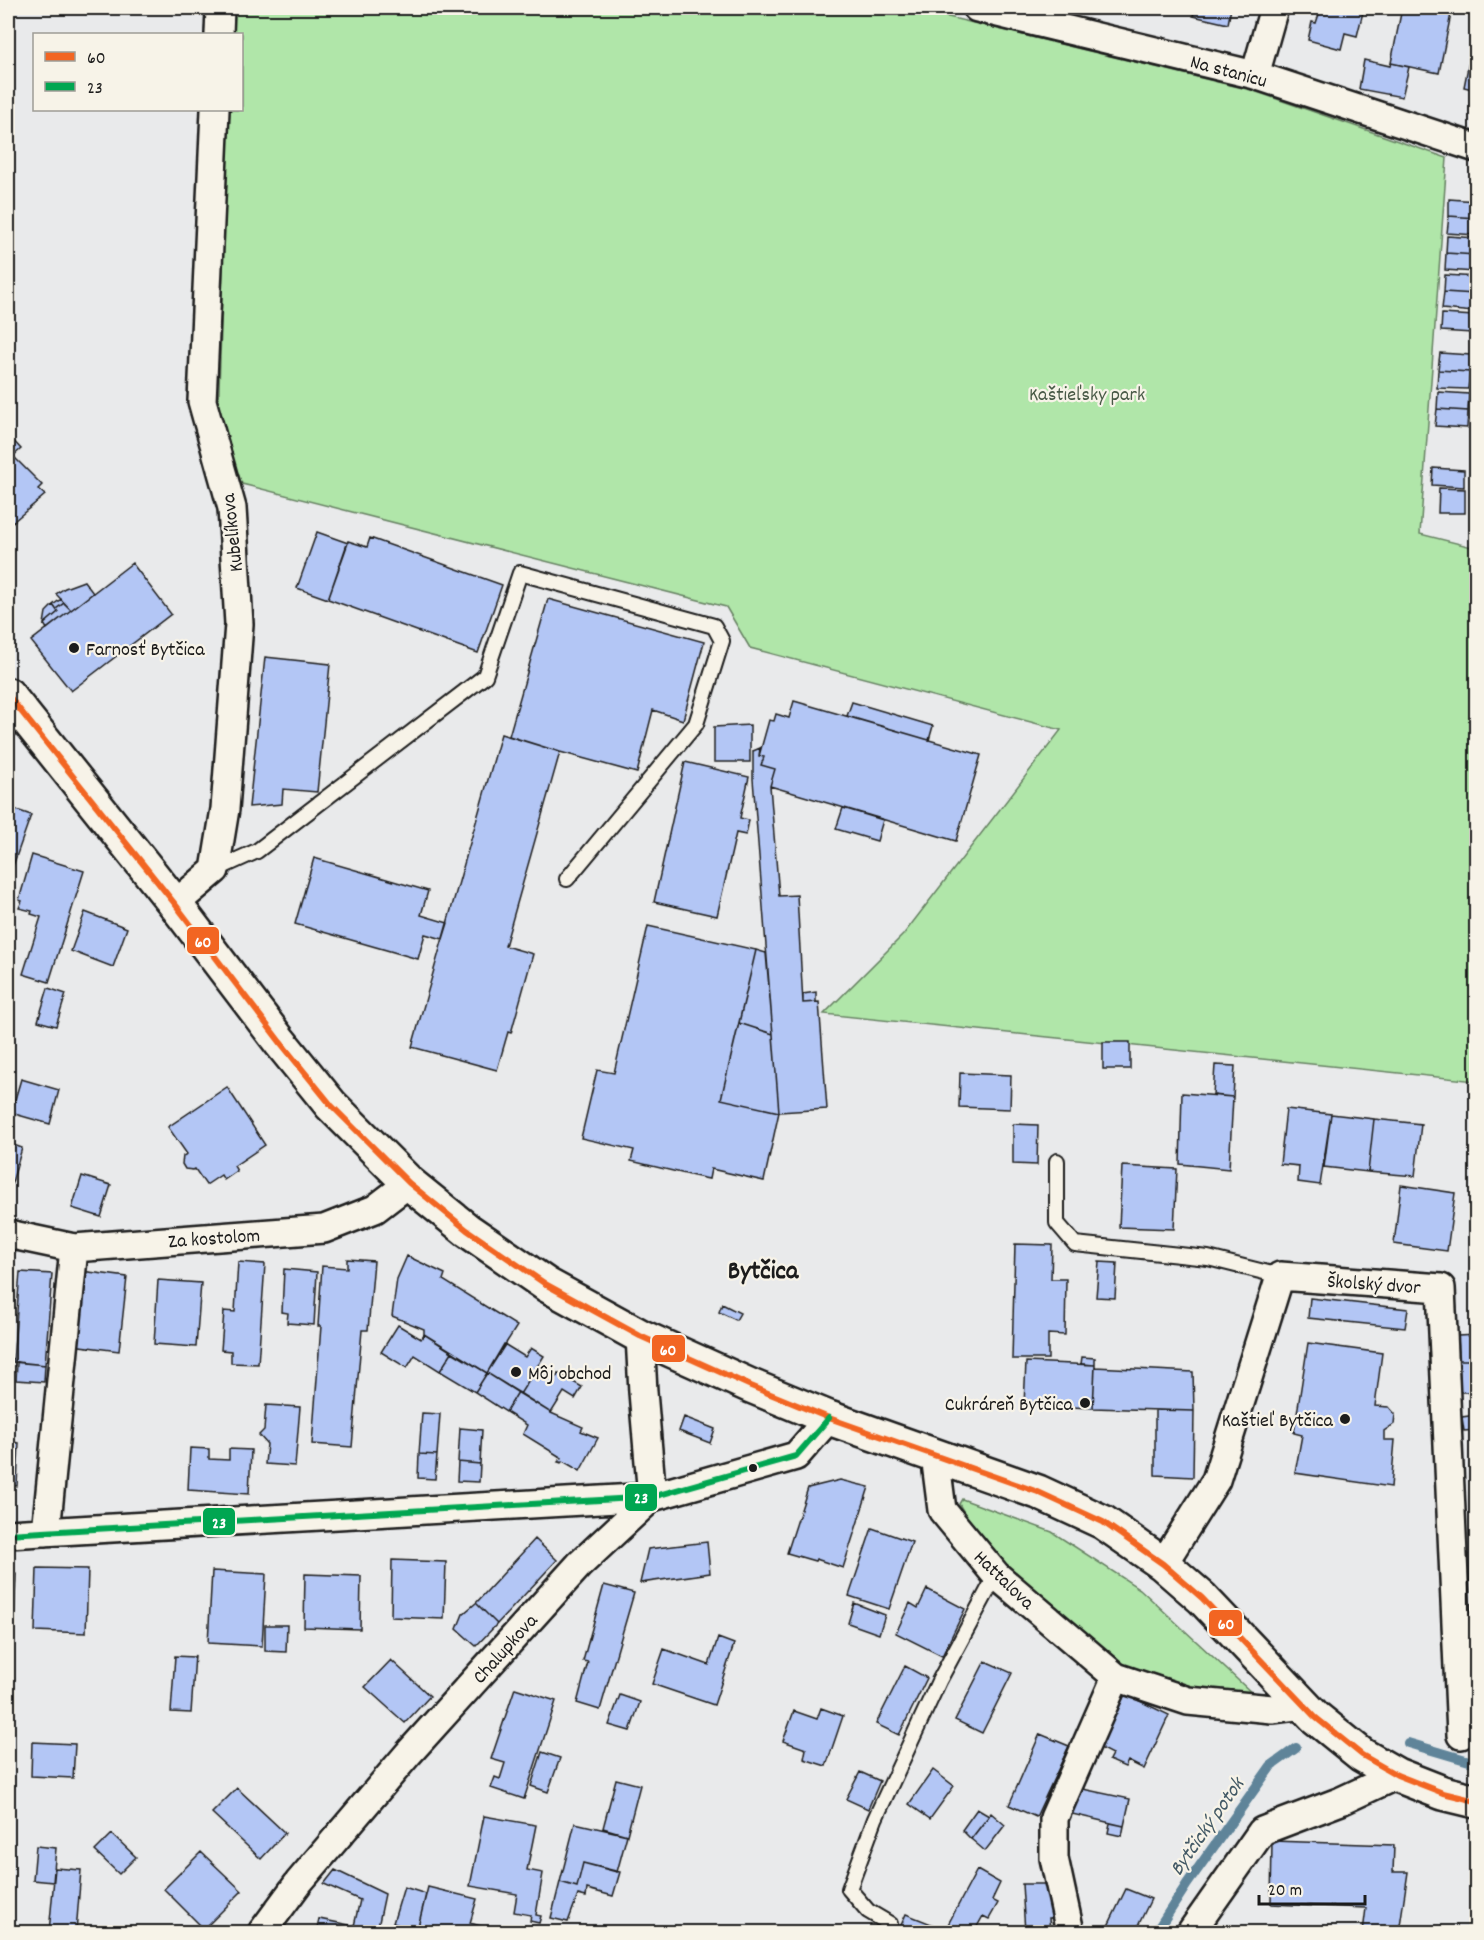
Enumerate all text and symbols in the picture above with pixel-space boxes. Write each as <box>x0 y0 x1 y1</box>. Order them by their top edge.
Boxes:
legend <box>33 33 243 111</box>
text: 60 <box>87 47 106 72</box>
street label: Na stanicu <box>1187 49 1270 97</box>
text: 23 <box>87 77 103 102</box>
park label: Kaštieľsky park <box>1029 382 1145 410</box>
street label: Kubelíkova <box>216 492 252 573</box>
place label: Farnosť Bytčica <box>86 637 205 665</box>
marker: Farnosť Bytčica <box>67 641 81 655</box>
line badge: 60 <box>186 926 220 955</box>
text: 60 <box>195 932 211 955</box>
street label: Za kostolom <box>167 1223 261 1257</box>
district label: Bytčica <box>728 1254 799 1291</box>
street label: Školský dvor <box>1326 1269 1422 1303</box>
line badge: 60 <box>651 1334 686 1363</box>
text: 60 <box>660 1340 676 1363</box>
place label: Môj obchod <box>528 1361 611 1389</box>
marker: Môj obchod <box>509 1365 523 1379</box>
place label: Cukráreň Bytčica <box>945 1392 1074 1420</box>
marker: Cukráreň Bytčica <box>1078 1396 1092 1410</box>
place label: Kaštieľ Bytčica <box>1222 1408 1334 1436</box>
marker: Kaštieľ Bytčica <box>1338 1412 1352 1426</box>
unlabelled marker <box>747 1462 759 1474</box>
line badge: 23 <box>624 1483 658 1512</box>
text: 23 <box>634 1488 648 1511</box>
line badge: 23 <box>202 1507 236 1536</box>
text: 23 <box>212 1513 226 1536</box>
street label: Hattalova <box>966 1545 1040 1618</box>
street label: Chalupkova <box>467 1608 546 1691</box>
line badge: 60 <box>1208 1609 1243 1637</box>
text: 60 <box>1218 1614 1234 1637</box>
water label: Bytčický potok <box>1164 1771 1255 1883</box>
scale bar <box>1259 1868 1366 1906</box>
text: 20 m <box>1268 1879 1302 1904</box>

